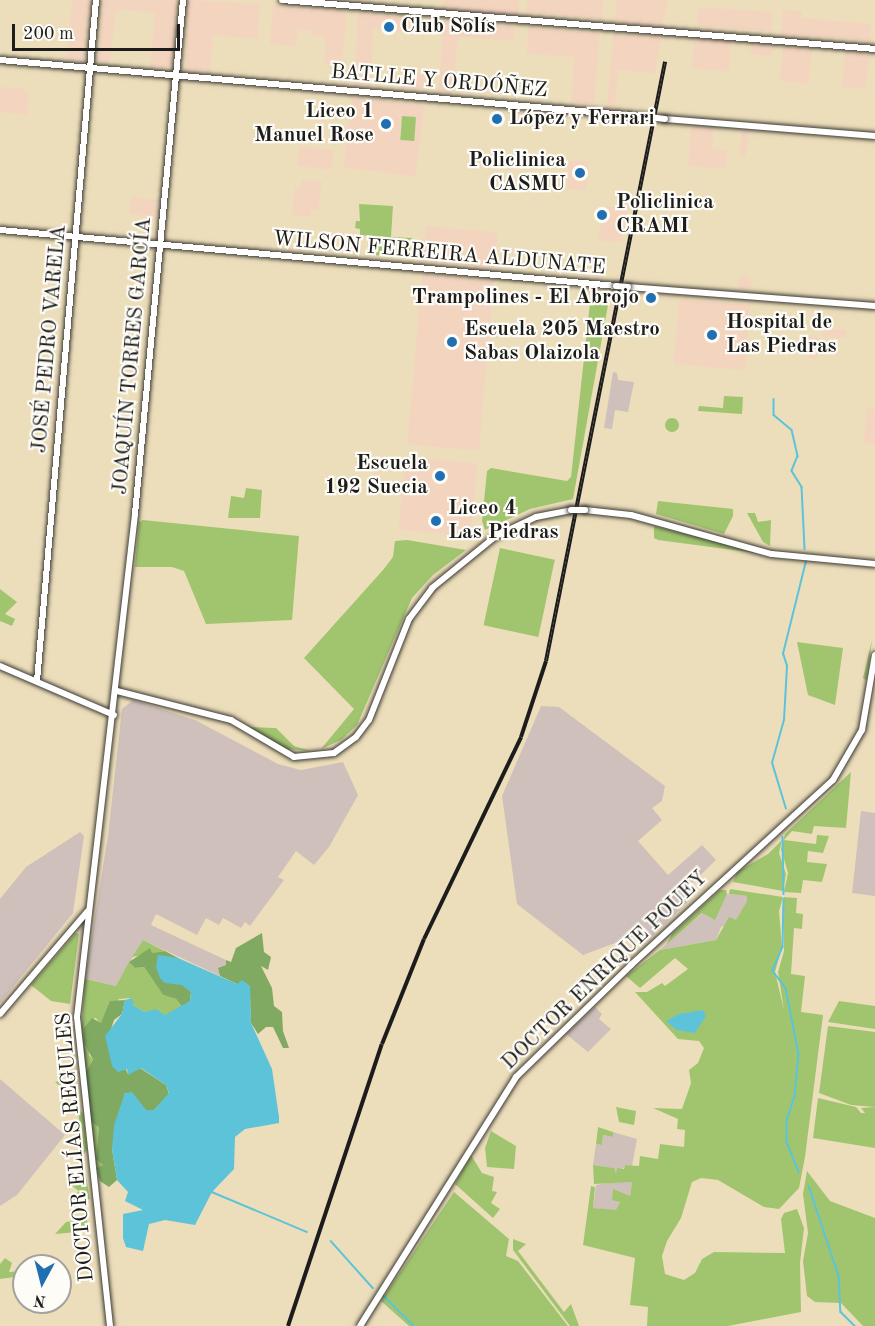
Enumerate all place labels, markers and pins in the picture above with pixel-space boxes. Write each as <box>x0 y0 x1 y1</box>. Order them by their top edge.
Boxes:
place label: Club Solís <box>401 14 495 40</box>
marker: Club Solís <box>382 20 396 34</box>
place label: Liceo 1 Manuel Rose <box>254 99 374 149</box>
place label: López y Ferrari <box>509 106 655 132</box>
marker: López y Ferrari <box>490 112 504 126</box>
marker: Liceo 1 Manuel Rose <box>379 117 393 131</box>
place label: Policlinica CASMU <box>468 148 566 198</box>
marker: Policlinica CASMU <box>571 164 589 182</box>
place label: Policlinica CRAMI <box>616 190 714 240</box>
marker: Policlinica CRAMI <box>593 206 611 224</box>
place label: Trampolines - El Abrojo <box>412 285 639 311</box>
marker: Trampolines - El Abrojo <box>644 291 658 305</box>
place label: Hospital de Las Piedras <box>726 310 837 360</box>
place label: Escuela 205 Maestro Sabas Olaizola <box>464 317 660 367</box>
marker: Hospital de Las Piedras <box>703 326 721 344</box>
marker: Escuela 205 Maestro Sabas Olaizola <box>445 335 459 349</box>
place label: Escuela 192 Suecia <box>324 451 428 501</box>
marker: Escuela 192 Suecia <box>433 469 447 483</box>
place label: Liceo 4 Las Piedras <box>448 496 559 546</box>
marker: Liceo 4 Las Piedras <box>429 514 443 528</box>

